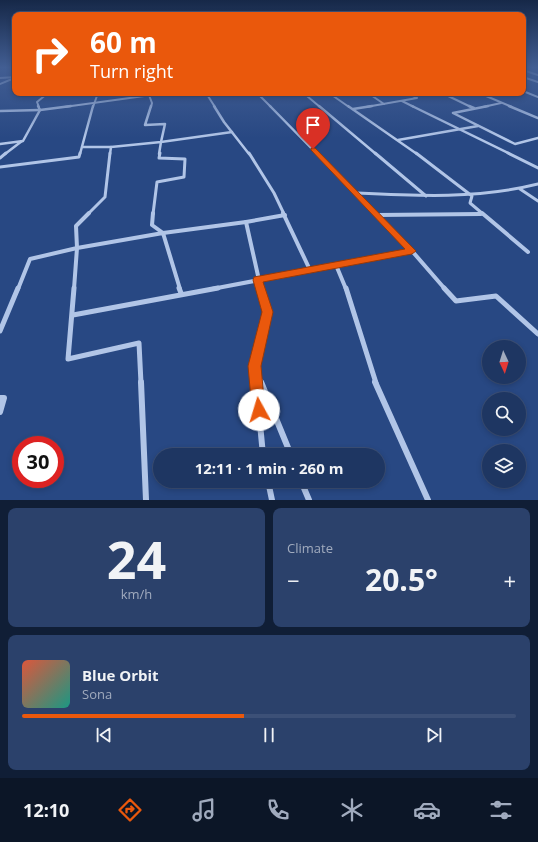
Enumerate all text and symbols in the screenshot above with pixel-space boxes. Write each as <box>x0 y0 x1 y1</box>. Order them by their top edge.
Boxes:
text: 60 m <box>90 23 157 61</box>
icon: right <box>24 28 76 80</box>
text: Turn right <box>90 59 173 83</box>
pin <box>296 108 330 149</box>
icon: arrive <box>302 114 324 136</box>
north arrow <box>482 340 526 384</box>
map controls <box>482 340 526 488</box>
position arrow <box>238 389 280 431</box>
button: search <box>482 392 526 436</box>
speed limit sign: 30 <box>12 436 64 488</box>
button: layers <box>482 444 526 488</box>
text: 12:11 · 1 min · 260 m <box>195 458 343 478</box>
text: 24 <box>107 523 166 594</box>
text: Climate <box>287 539 333 557</box>
text: 20.5° <box>365 559 438 600</box>
text: − <box>287 565 300 595</box>
text: + <box>503 565 516 595</box>
text: km/h <box>121 585 152 603</box>
text: Blue Orbit <box>82 665 159 685</box>
text: Sona <box>82 685 112 703</box>
icon: previous <box>93 724 115 746</box>
icon: pause <box>258 724 280 746</box>
icon: next <box>423 724 445 746</box>
icon: directions <box>116 796 144 824</box>
icon: music <box>190 796 218 824</box>
icon: phone <box>264 796 292 824</box>
icon: climate <box>338 796 366 824</box>
icon: car <box>413 796 441 824</box>
icon: filters <box>487 796 515 824</box>
text: 12:10 <box>23 798 69 822</box>

